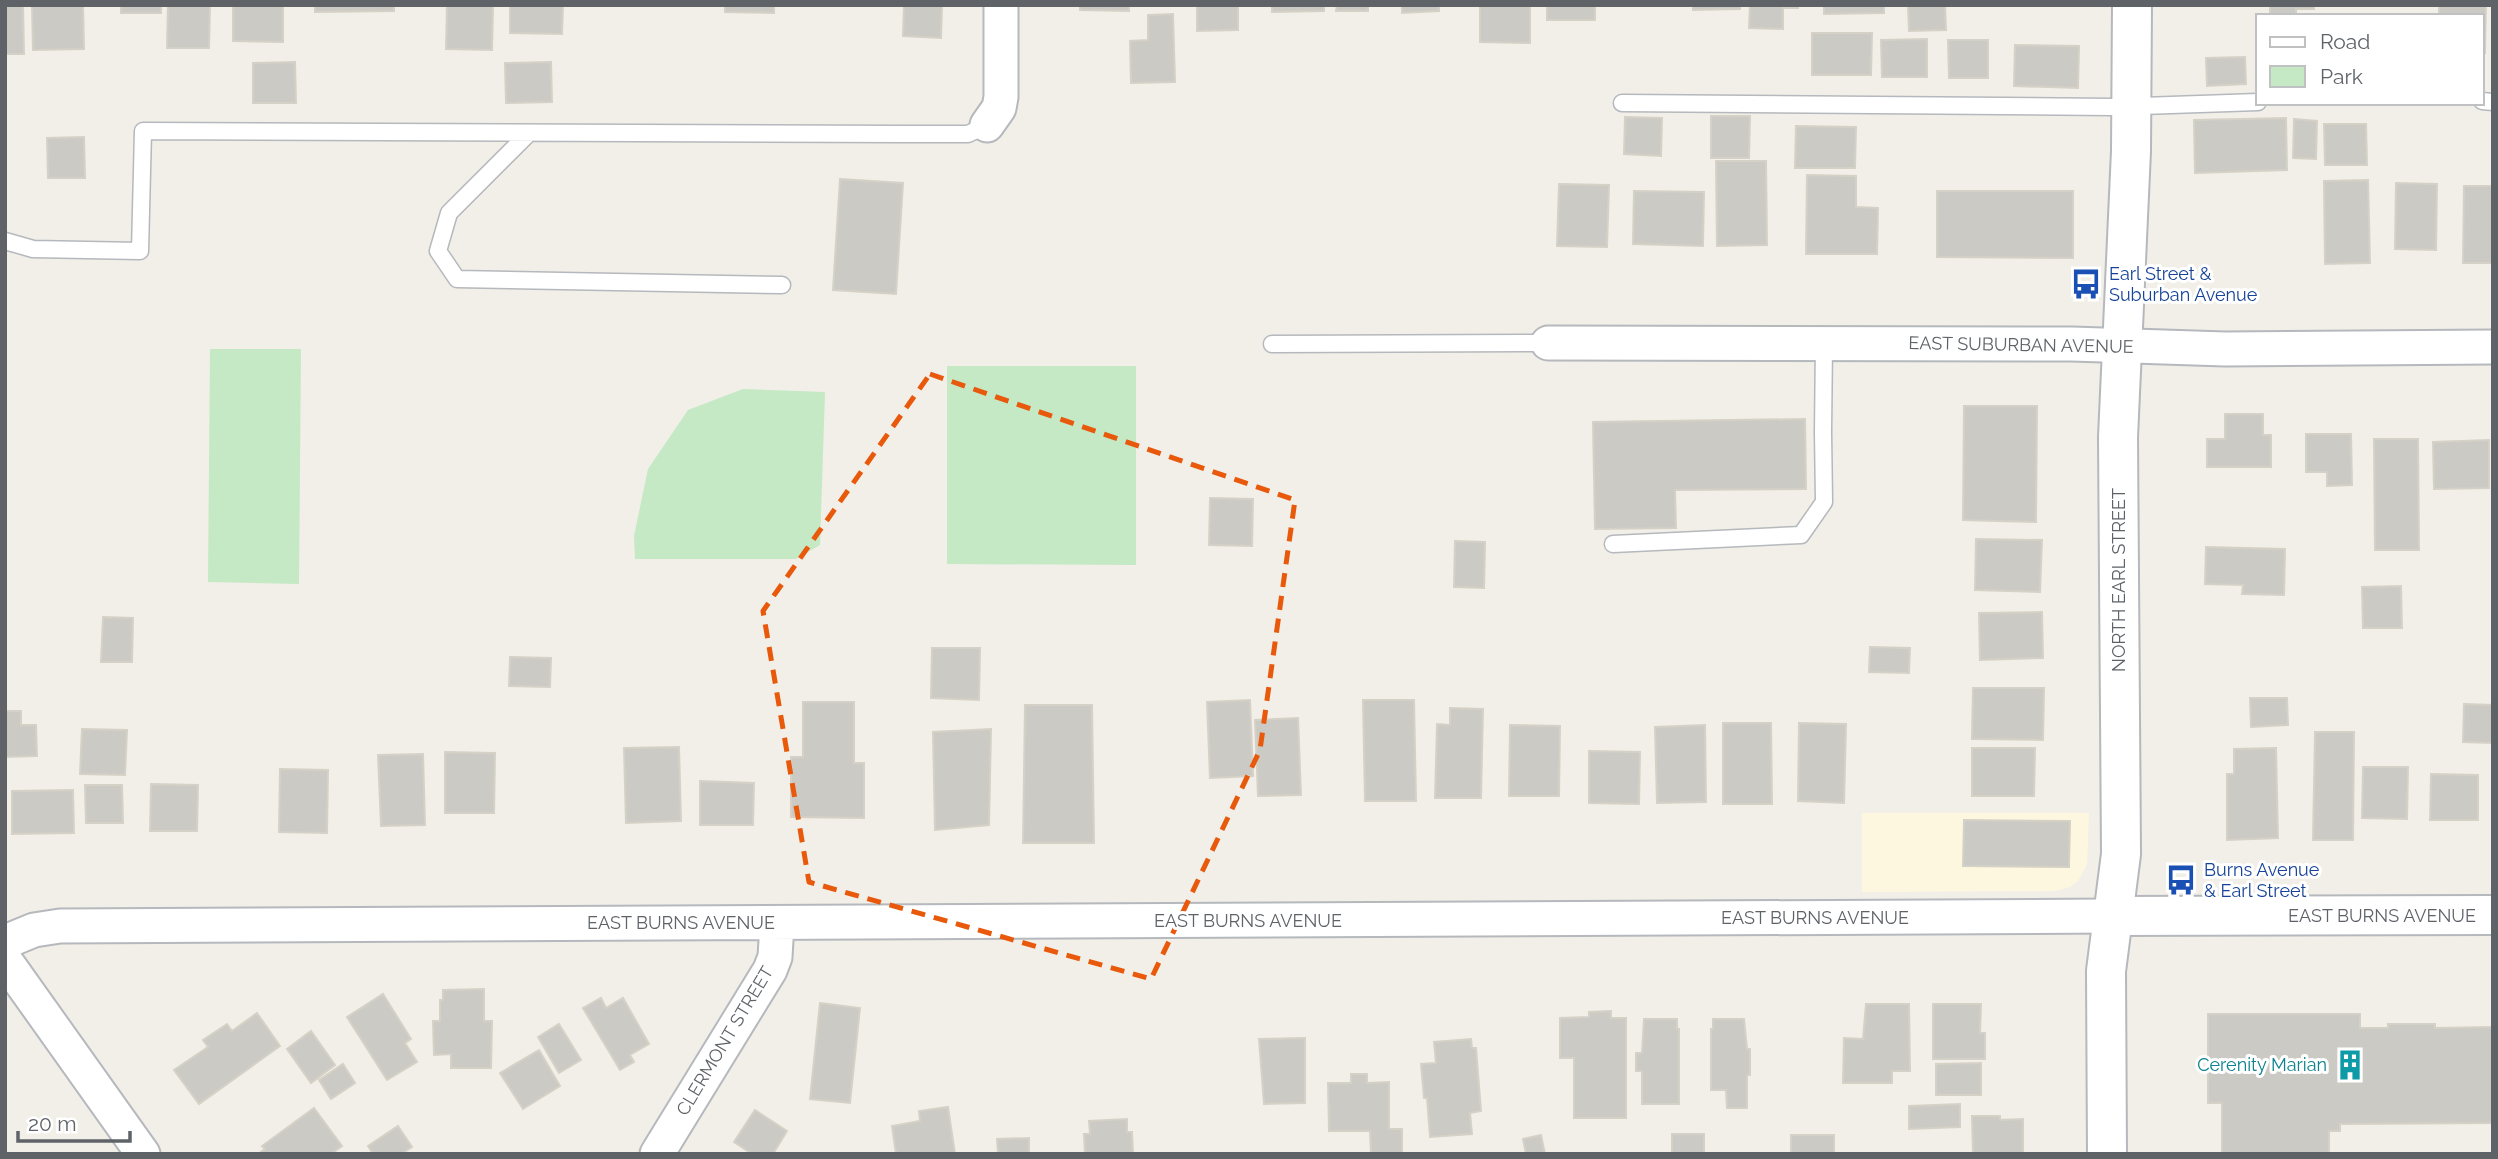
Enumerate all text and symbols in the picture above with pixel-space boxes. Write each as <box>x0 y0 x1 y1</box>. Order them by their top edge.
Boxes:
legend <box>2256 14 2484 105</box>
text: Road <box>2320 29 2370 54</box>
text: Park <box>2320 64 2363 89</box>
place label: Earl Street & Suburban Avenue <box>2109 263 2258 305</box>
bus stop icon: Earl Street & Suburban Avenue <box>2069 267 2103 301</box>
street label: EAST SUBURBAN AVENUE <box>1908 332 2134 357</box>
street label: NORTH EARL STREET <box>2108 488 2129 672</box>
place label: Burns Avenue & Earl Street <box>2204 859 2320 901</box>
bus stop icon: Burns Avenue & Earl Street <box>2164 863 2198 897</box>
street label: EAST BURNS AVENUE <box>2288 905 2476 926</box>
street label: EAST BURNS AVENUE <box>1721 907 1909 928</box>
street label: EAST BURNS AVENUE <box>1154 910 1342 931</box>
street label: EAST BURNS AVENUE <box>587 912 775 933</box>
street label: CLERMONT STREET <box>672 962 777 1119</box>
building icon: Cerenity Marian <box>2333 1048 2367 1082</box>
place label: Cerenity Marian <box>2197 1054 2327 1075</box>
scale bar <box>18 1100 130 1144</box>
text: 20 m <box>28 1111 76 1136</box>

